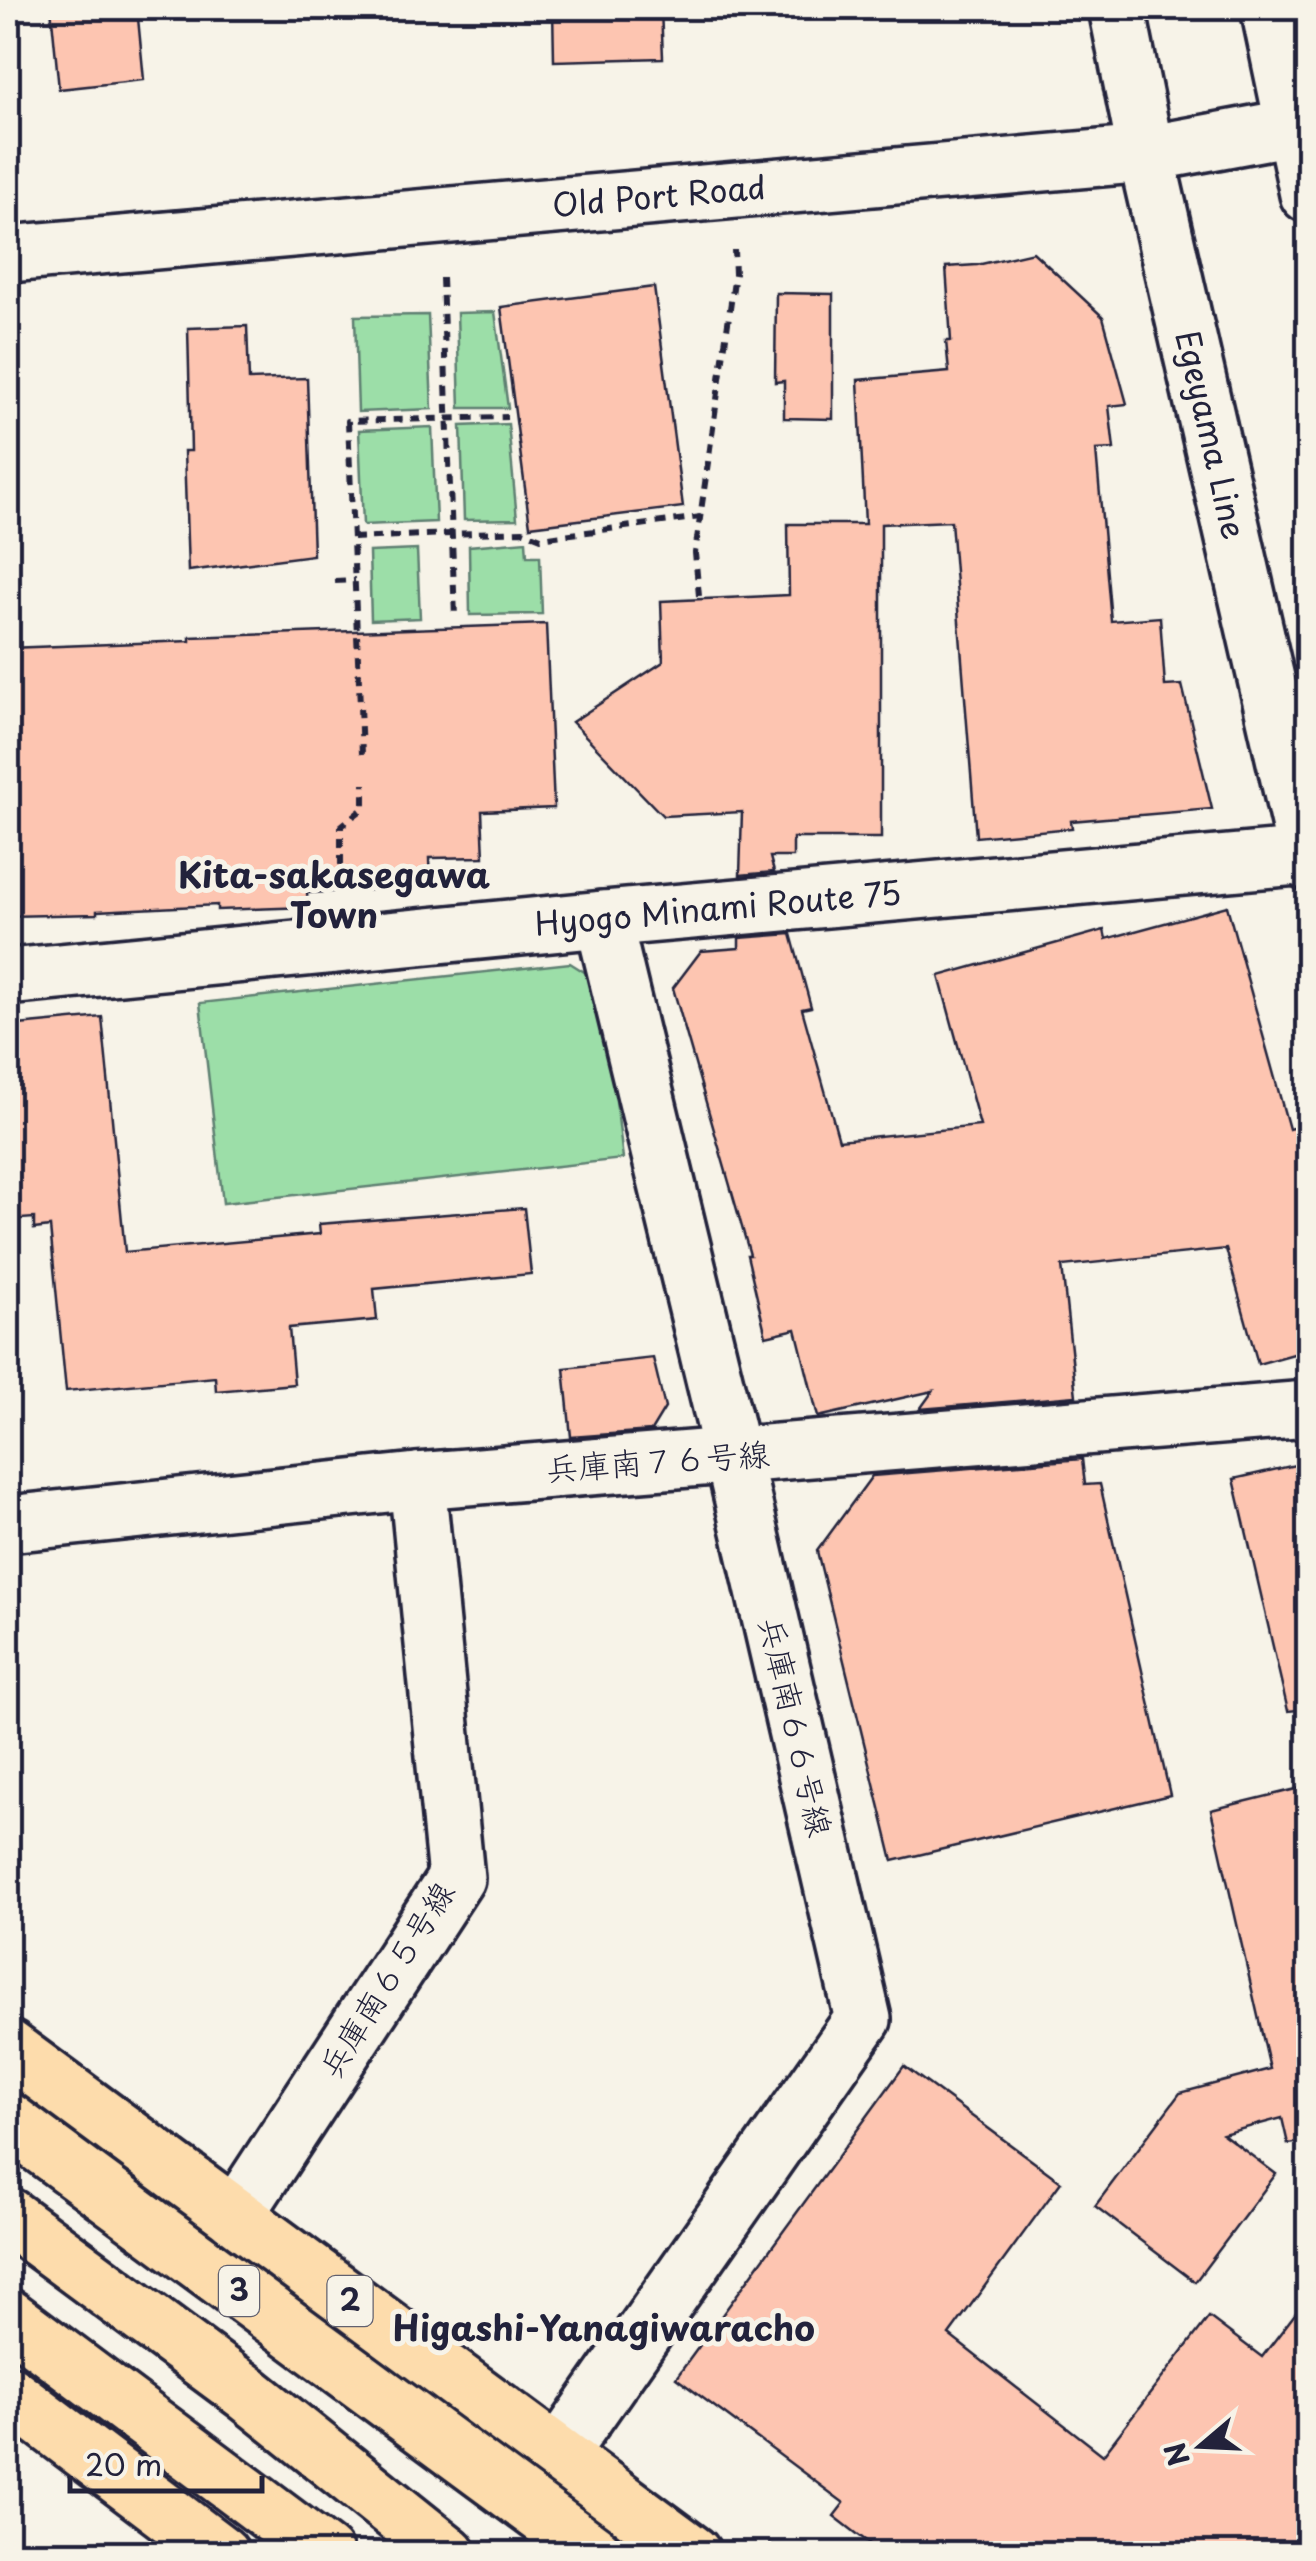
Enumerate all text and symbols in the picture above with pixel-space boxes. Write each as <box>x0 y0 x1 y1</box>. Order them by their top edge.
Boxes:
street label: Old Port Road <box>550 162 768 228</box>
street label: Egeyama Line <box>1165 325 1259 544</box>
district label: Kita-sakasegawa Town <box>178 847 490 940</box>
street label: Hyogo Minami Route 75 <box>533 867 903 947</box>
street label: 兵庫南７６号線 <box>544 1428 771 1492</box>
street label: 兵庫南６６号線 <box>748 1612 846 1841</box>
street label: 兵庫南６５号線 <box>306 1871 465 2087</box>
road number: 3 <box>219 2266 259 2316</box>
road number: 2 <box>328 2276 372 2326</box>
district label: Higashi-Yanagiwaracho <box>393 2300 815 2353</box>
north arrow <box>1151 2396 1251 2496</box>
scale bar <box>70 2431 262 2493</box>
text: N <box>1152 2437 1200 2472</box>
text: 20 m <box>85 2441 162 2486</box>

